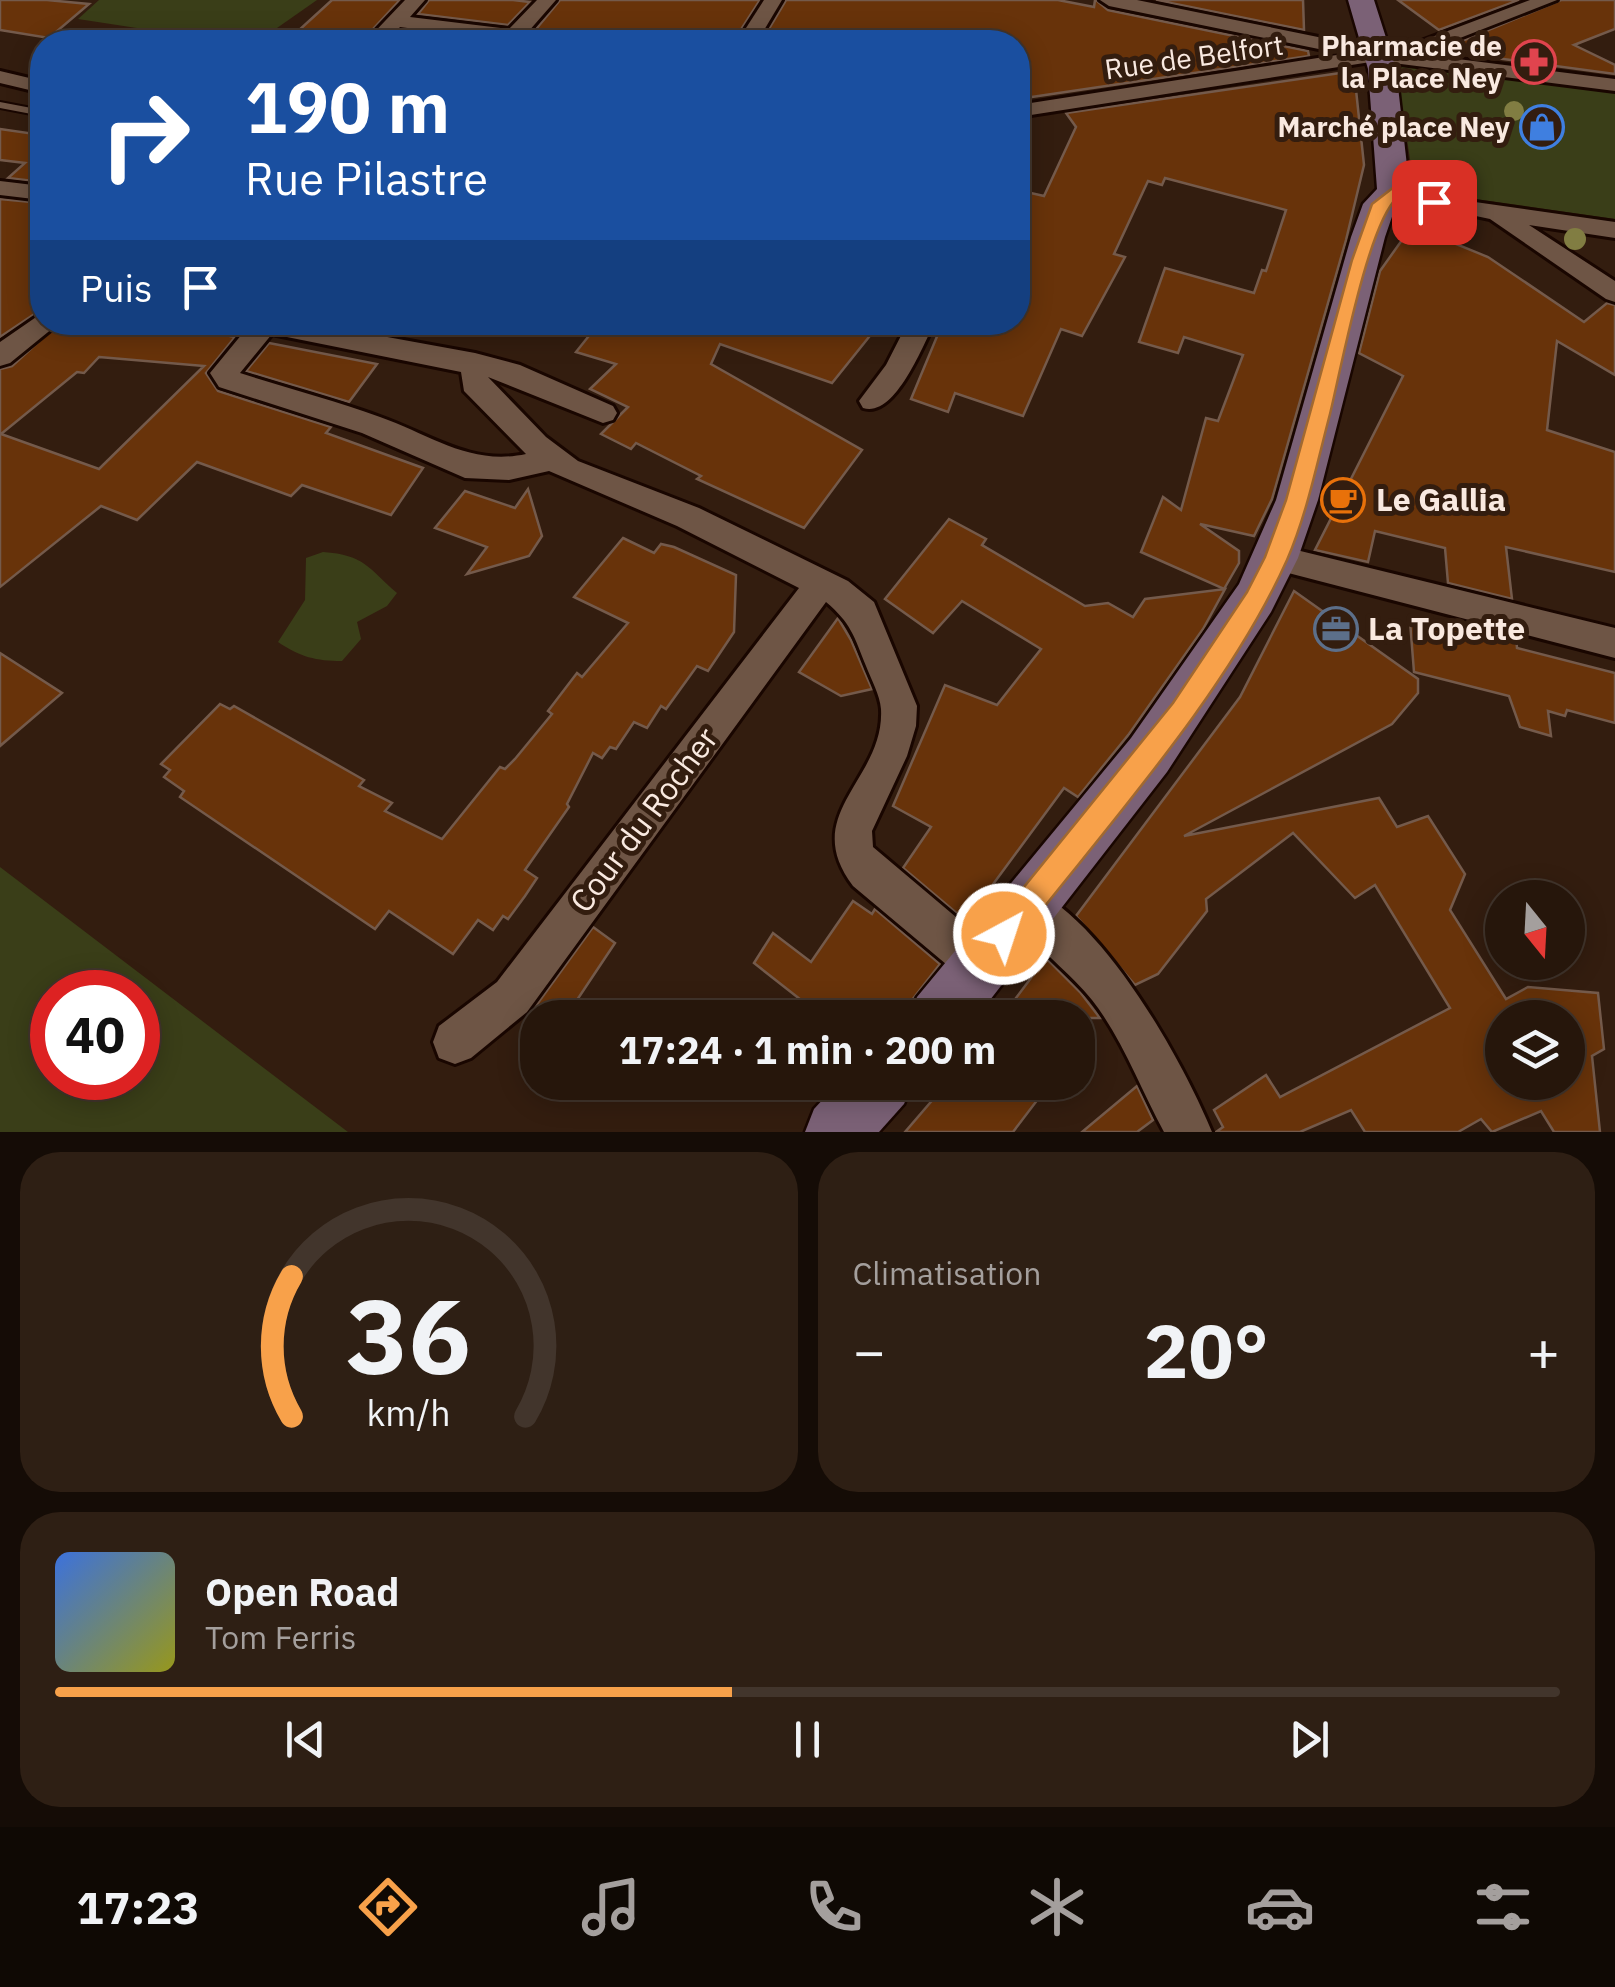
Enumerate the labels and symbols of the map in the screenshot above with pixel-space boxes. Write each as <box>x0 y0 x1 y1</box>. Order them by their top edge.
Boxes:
street label: Rue de Belfort <box>1102 26 1286 87</box>
place label: Pharmacie de la Place Ney <box>1321 27 1502 96</box>
pharmacy icon: Pharmacie de la Place Ney <box>1511 39 1557 85</box>
shop icon: Marché place Ney <box>1519 104 1565 150</box>
place label: Marché place Ney <box>1278 108 1510 145</box>
pin <box>1392 160 1477 245</box>
cafe icon: Le Gallia <box>1320 477 1366 523</box>
place label: Le Gallia <box>1376 478 1506 520</box>
office icon: La Topette <box>1313 606 1359 652</box>
place label: La Topette <box>1368 607 1525 649</box>
street label: Cour du Rocher <box>560 718 727 920</box>
north arrow <box>1485 880 1585 980</box>
position arrow <box>952 882 1056 986</box>
speed limit sign: 40 <box>30 970 160 1100</box>

